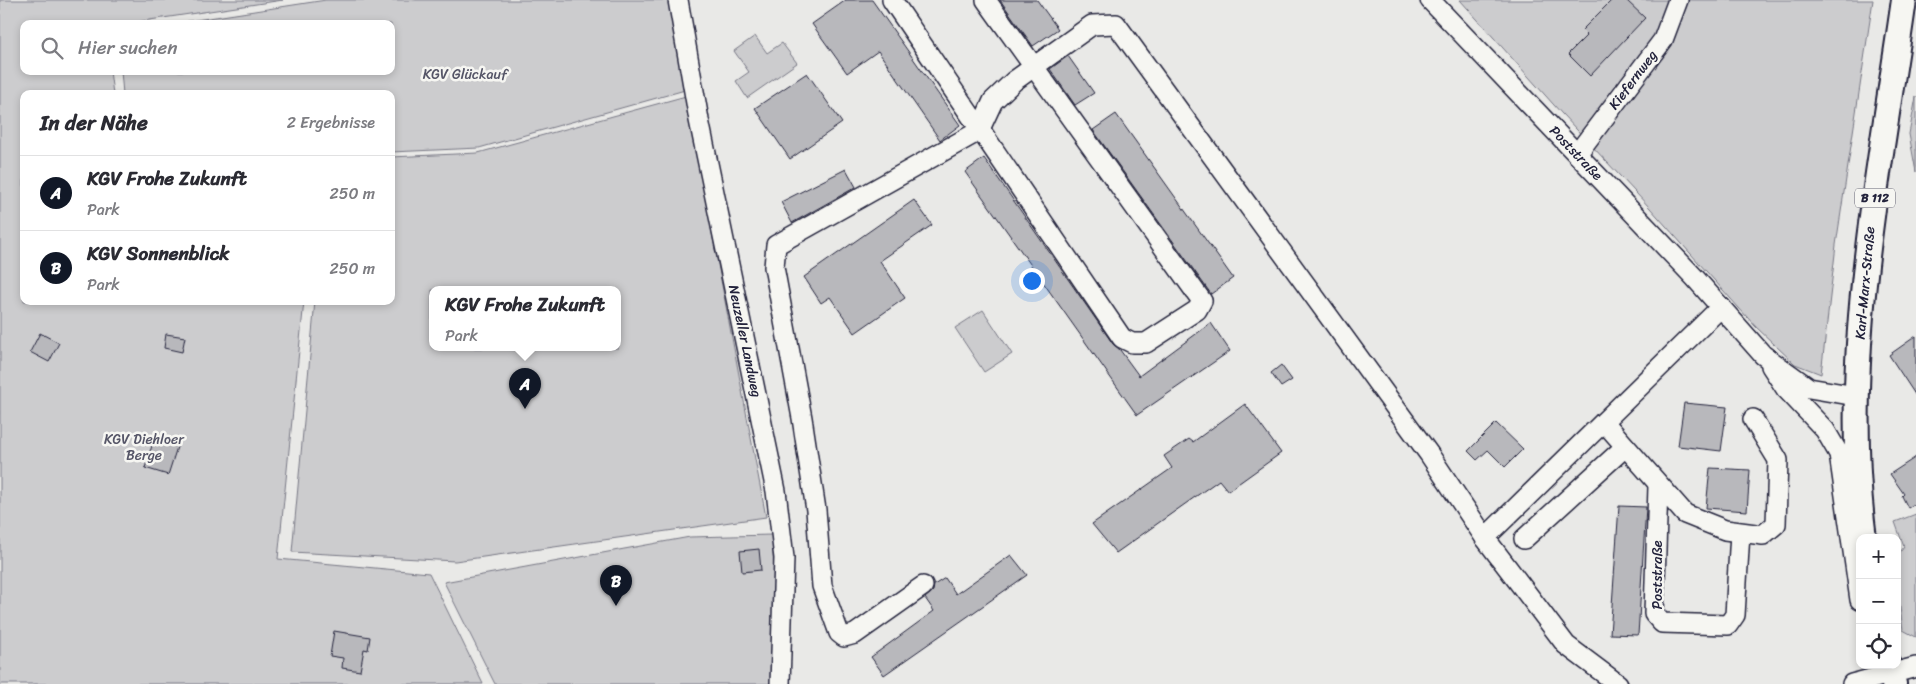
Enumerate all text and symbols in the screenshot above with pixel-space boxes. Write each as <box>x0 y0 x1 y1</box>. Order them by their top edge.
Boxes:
search box <box>20 20 395 75</box>
text: Hier suchen <box>78 31 178 64</box>
icon: search <box>38 34 66 62</box>
street label: Kiefernweg <box>1602 45 1664 115</box>
park label: KGV Glückauf <box>423 62 509 87</box>
text: In der Nähe <box>40 104 148 142</box>
text: 2 Ergebnisse <box>287 108 375 137</box>
street label: Poststraße <box>1543 119 1609 187</box>
text: KGV Frohe Zukunft <box>87 162 247 195</box>
text: A <box>51 179 61 208</box>
text: 250 m <box>329 179 375 208</box>
road number: B 112 <box>1855 188 1895 208</box>
text: Park <box>87 195 120 224</box>
street label: Karl-Marx-Straße <box>1848 225 1882 341</box>
text: KGV Sonnenblick <box>87 237 229 270</box>
text: B <box>51 254 61 283</box>
text: 250 m <box>329 254 375 283</box>
your location <box>1019 268 1045 294</box>
text: Park <box>87 270 120 299</box>
street label: Neuzeller Landweg <box>721 283 769 399</box>
popup <box>429 286 621 351</box>
text: KGV Frohe Zukunft <box>445 288 605 321</box>
text: Park <box>445 321 478 350</box>
pin: A <box>509 368 541 409</box>
park label: KGV Diehloer Berge <box>104 427 185 468</box>
map controls <box>1856 534 1901 669</box>
button: + <box>1856 534 1901 579</box>
street label: Poststraße <box>1645 540 1670 610</box>
pin: B <box>600 565 632 606</box>
button: − <box>1856 579 1901 624</box>
button: locate <box>1856 624 1901 669</box>

